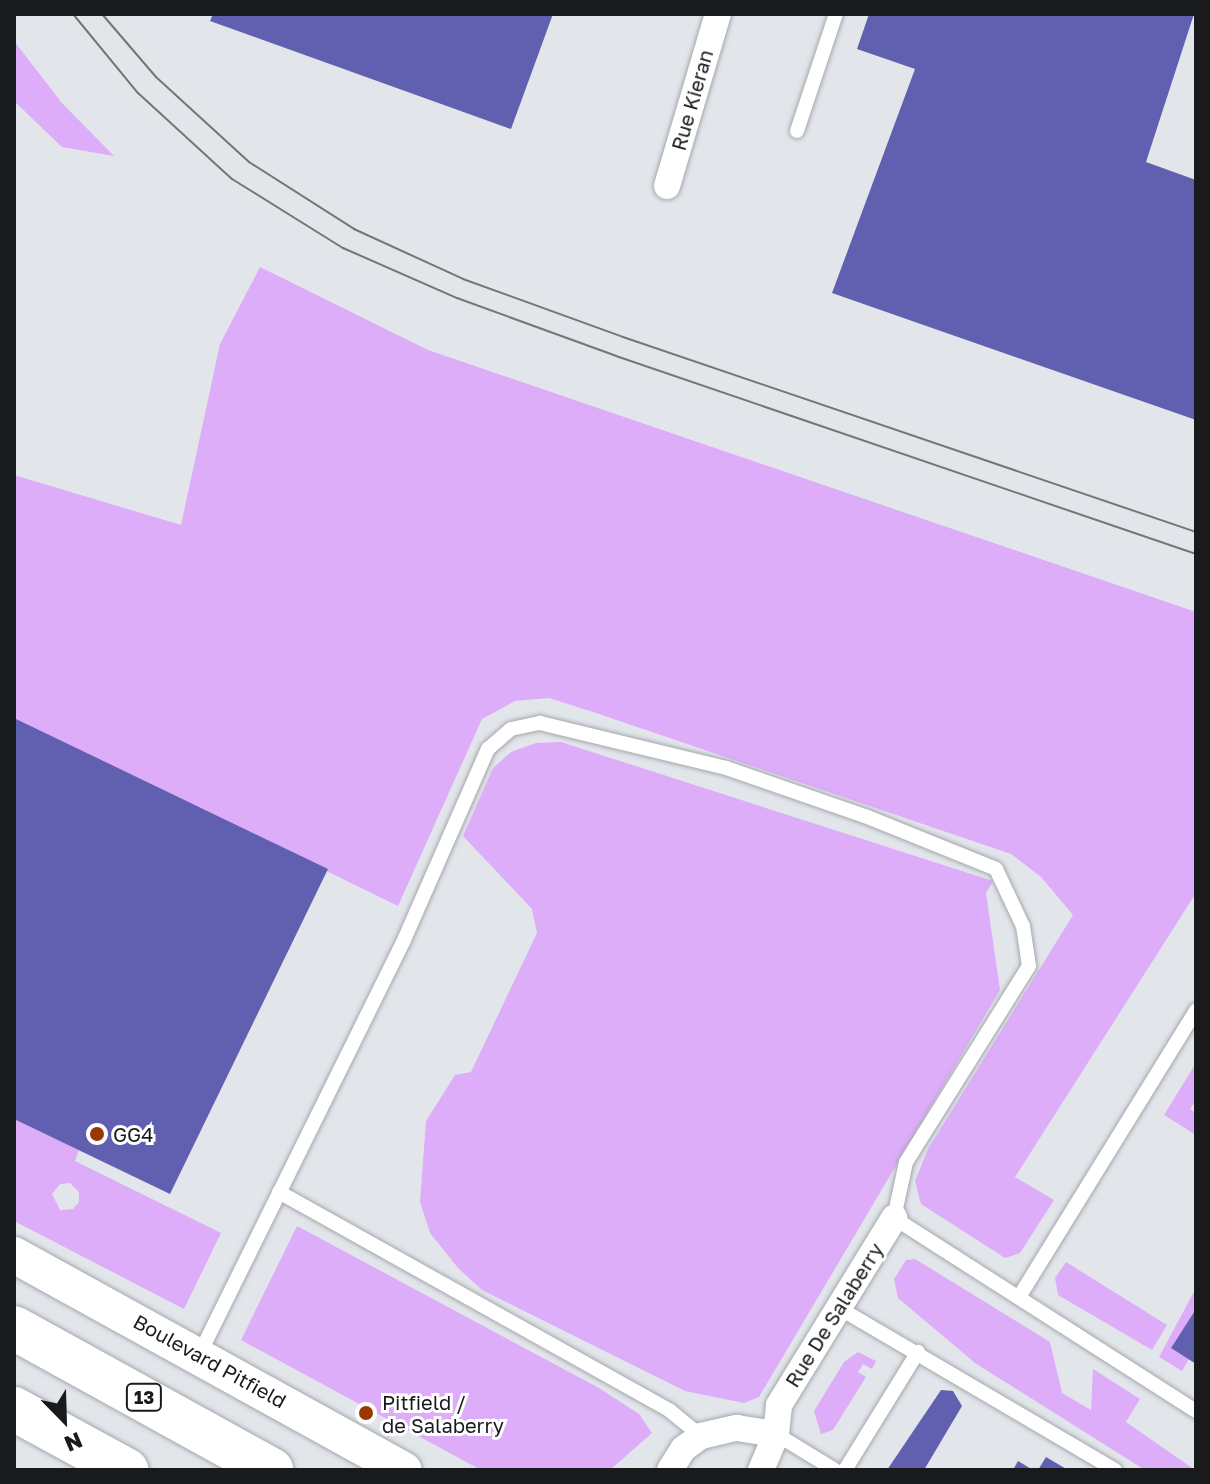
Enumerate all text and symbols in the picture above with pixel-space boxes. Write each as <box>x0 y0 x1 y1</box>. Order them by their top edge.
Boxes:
street label: Rue Kieran <box>666 47 718 153</box>
place label: GG4 <box>113 1122 153 1146</box>
marker: GG4 <box>88 1125 106 1143</box>
street label: Rue De Salaberry <box>780 1238 888 1392</box>
street label: Boulevard Pitfield <box>129 1309 291 1413</box>
north arrow <box>24 1380 104 1460</box>
road number: 13 <box>124 1383 164 1411</box>
place label: Pitfield / de Salaberry <box>382 1390 504 1437</box>
marker: Pitfield / de Salaberry <box>357 1404 375 1422</box>
text: N <box>61 1427 87 1458</box>

